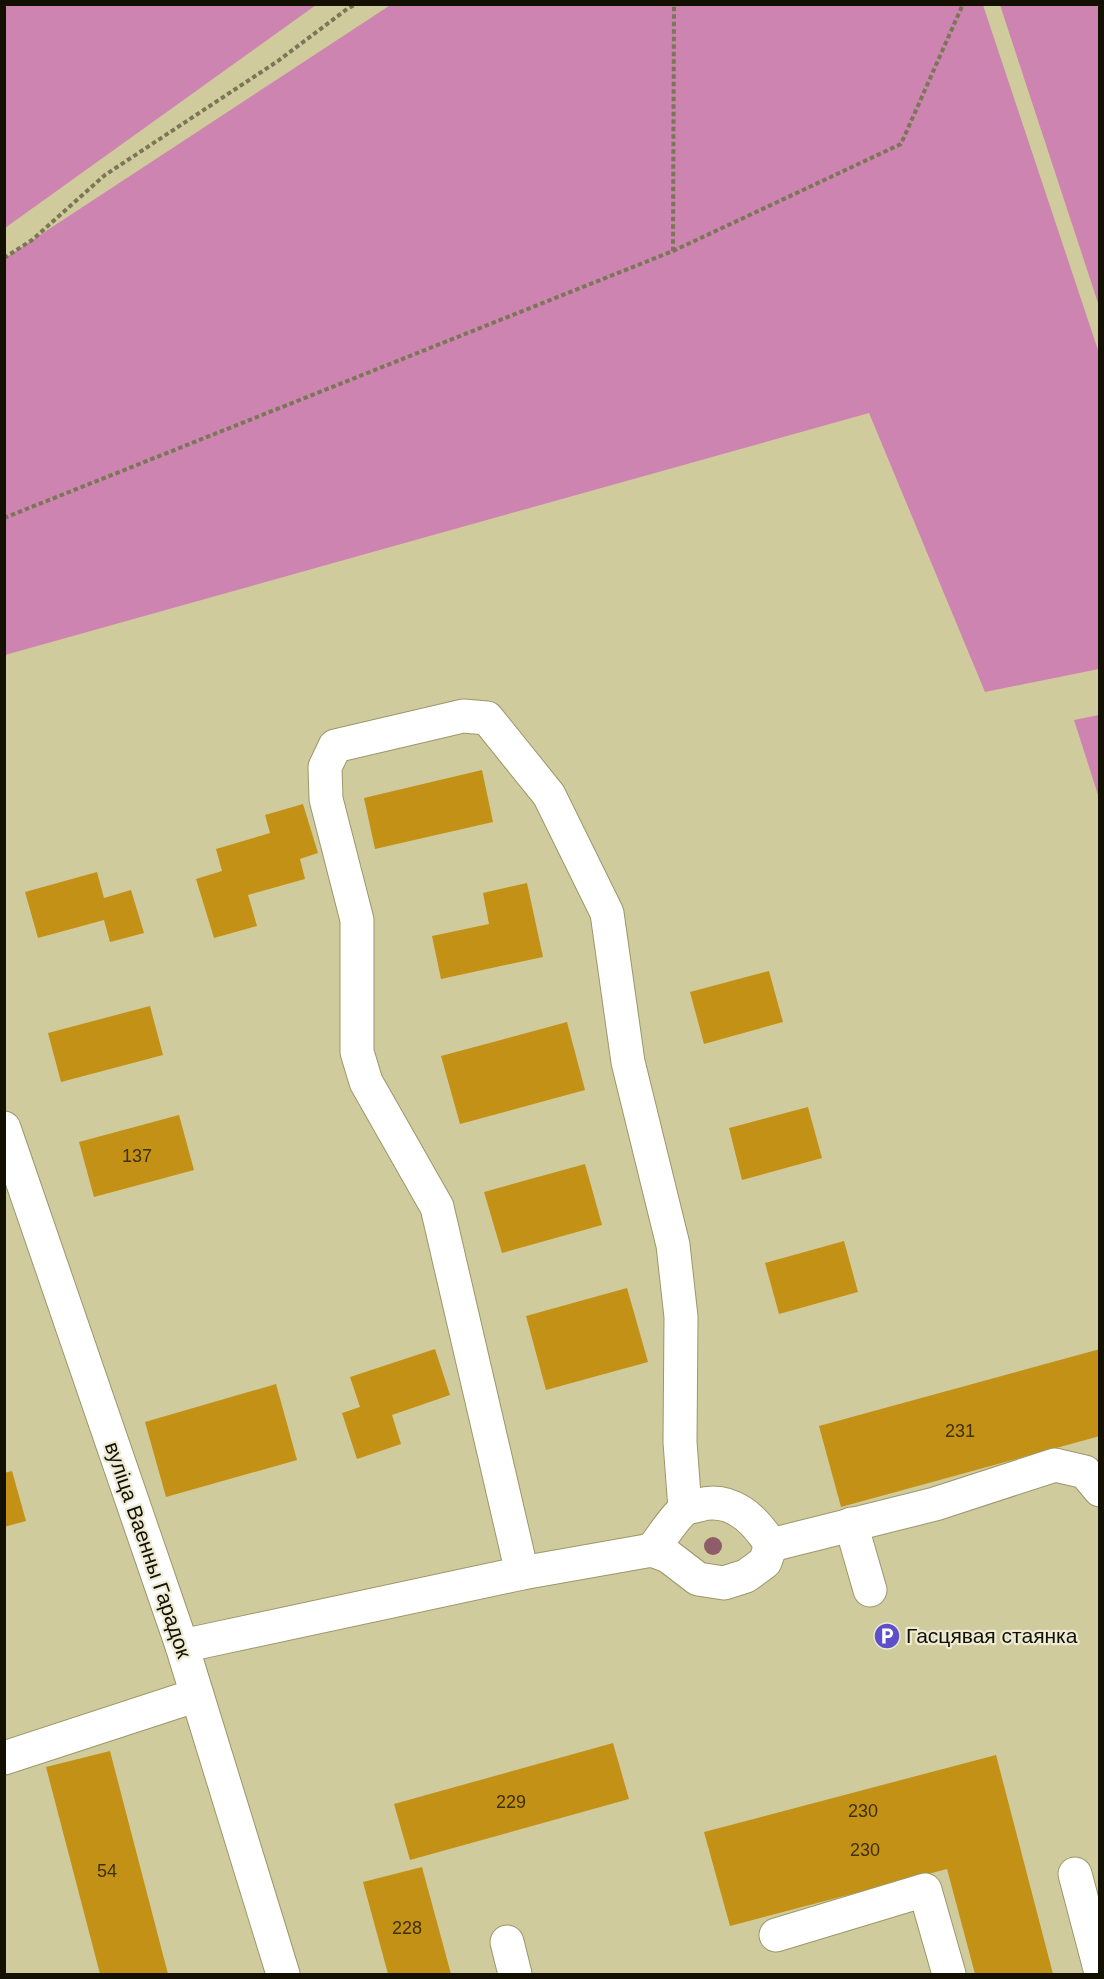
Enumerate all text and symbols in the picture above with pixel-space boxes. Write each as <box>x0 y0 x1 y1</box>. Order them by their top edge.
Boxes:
house number: 137 <box>122 1146 152 1166</box>
house number: 231 <box>945 1421 975 1441</box>
street label: вуліца Ваенны Гарадок <box>101 1439 197 1662</box>
parking icon: Гасцявая стаянка <box>872 1621 902 1651</box>
place label: Гасцявая стаянка <box>906 1624 1078 1647</box>
house number: 229 <box>496 1792 526 1812</box>
house number: 230 <box>848 1801 878 1821</box>
house number: 230 <box>850 1840 880 1860</box>
house number: 54 <box>97 1861 117 1881</box>
house number: 228 <box>392 1918 422 1938</box>

